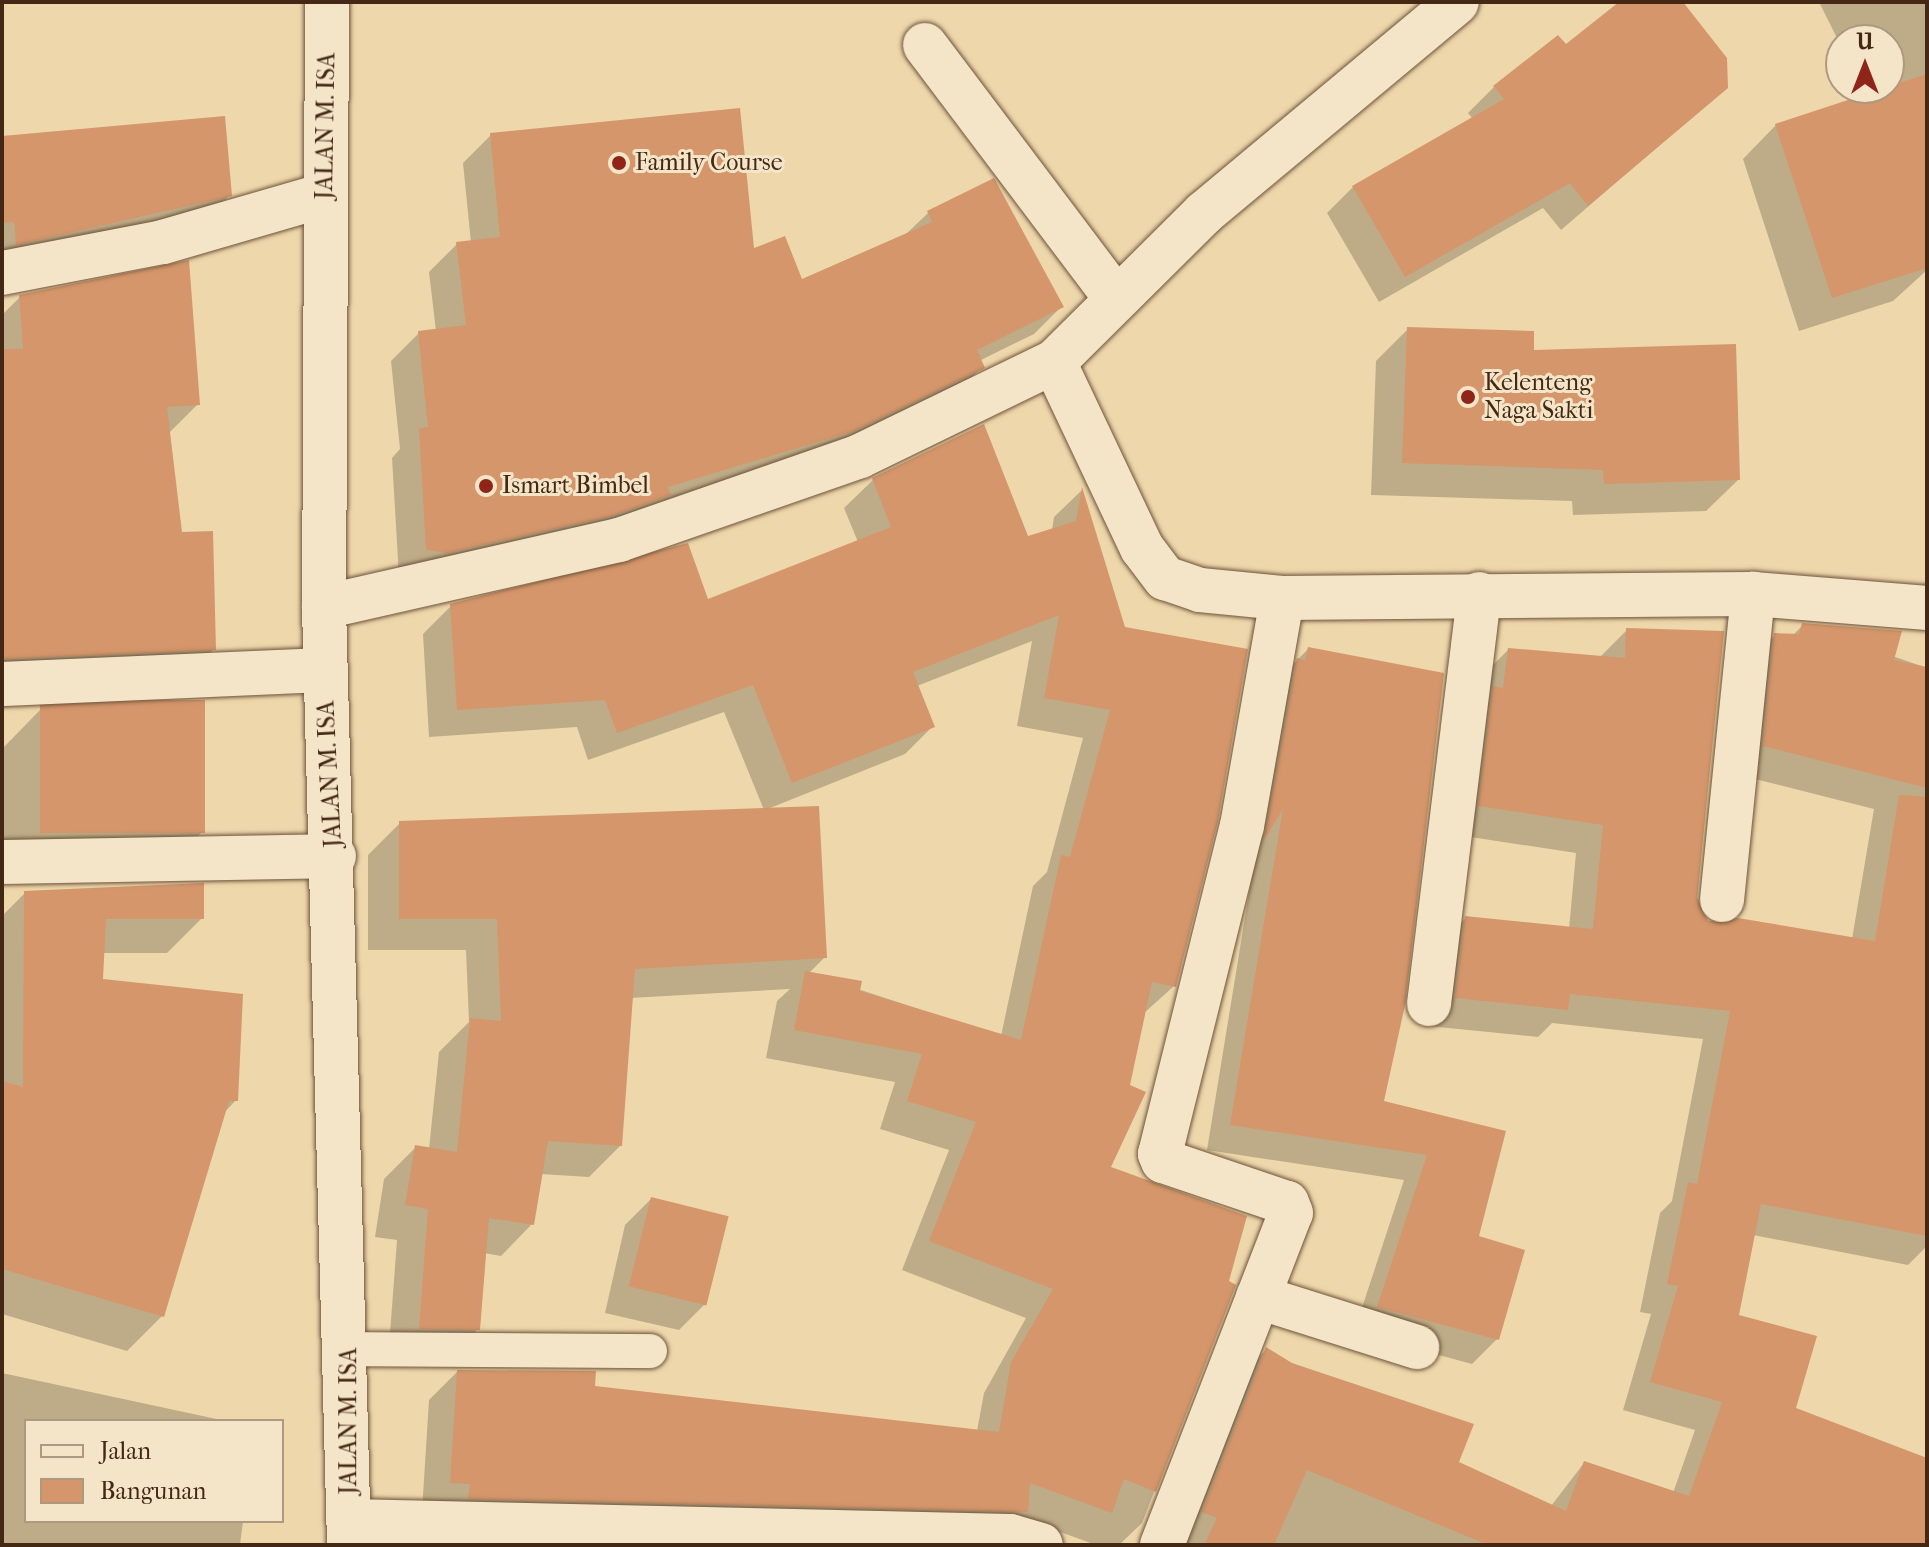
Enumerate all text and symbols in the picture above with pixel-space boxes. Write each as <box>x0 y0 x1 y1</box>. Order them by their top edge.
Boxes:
north arrow <box>1825 24 1905 104</box>
text: U <box>1856 29 1874 55</box>
street label: JALAN M. ISA <box>310 52 342 200</box>
place label: Family Course <box>635 149 783 177</box>
marker: Family Course <box>610 154 628 172</box>
place label: Kelenteng Naga Sakti <box>1484 369 1593 425</box>
marker: Kelenteng Naga Sakti <box>1459 388 1477 406</box>
place label: Ismart Bimbel <box>502 472 649 500</box>
marker: Ismart Bimbel <box>477 477 495 495</box>
street label: JALAN M. ISA <box>312 700 348 848</box>
street label: JALAN M. ISA <box>335 1347 363 1495</box>
legend <box>24 1419 284 1523</box>
text: Jalan <box>100 1437 151 1465</box>
text: Bangunan <box>100 1477 206 1505</box>

